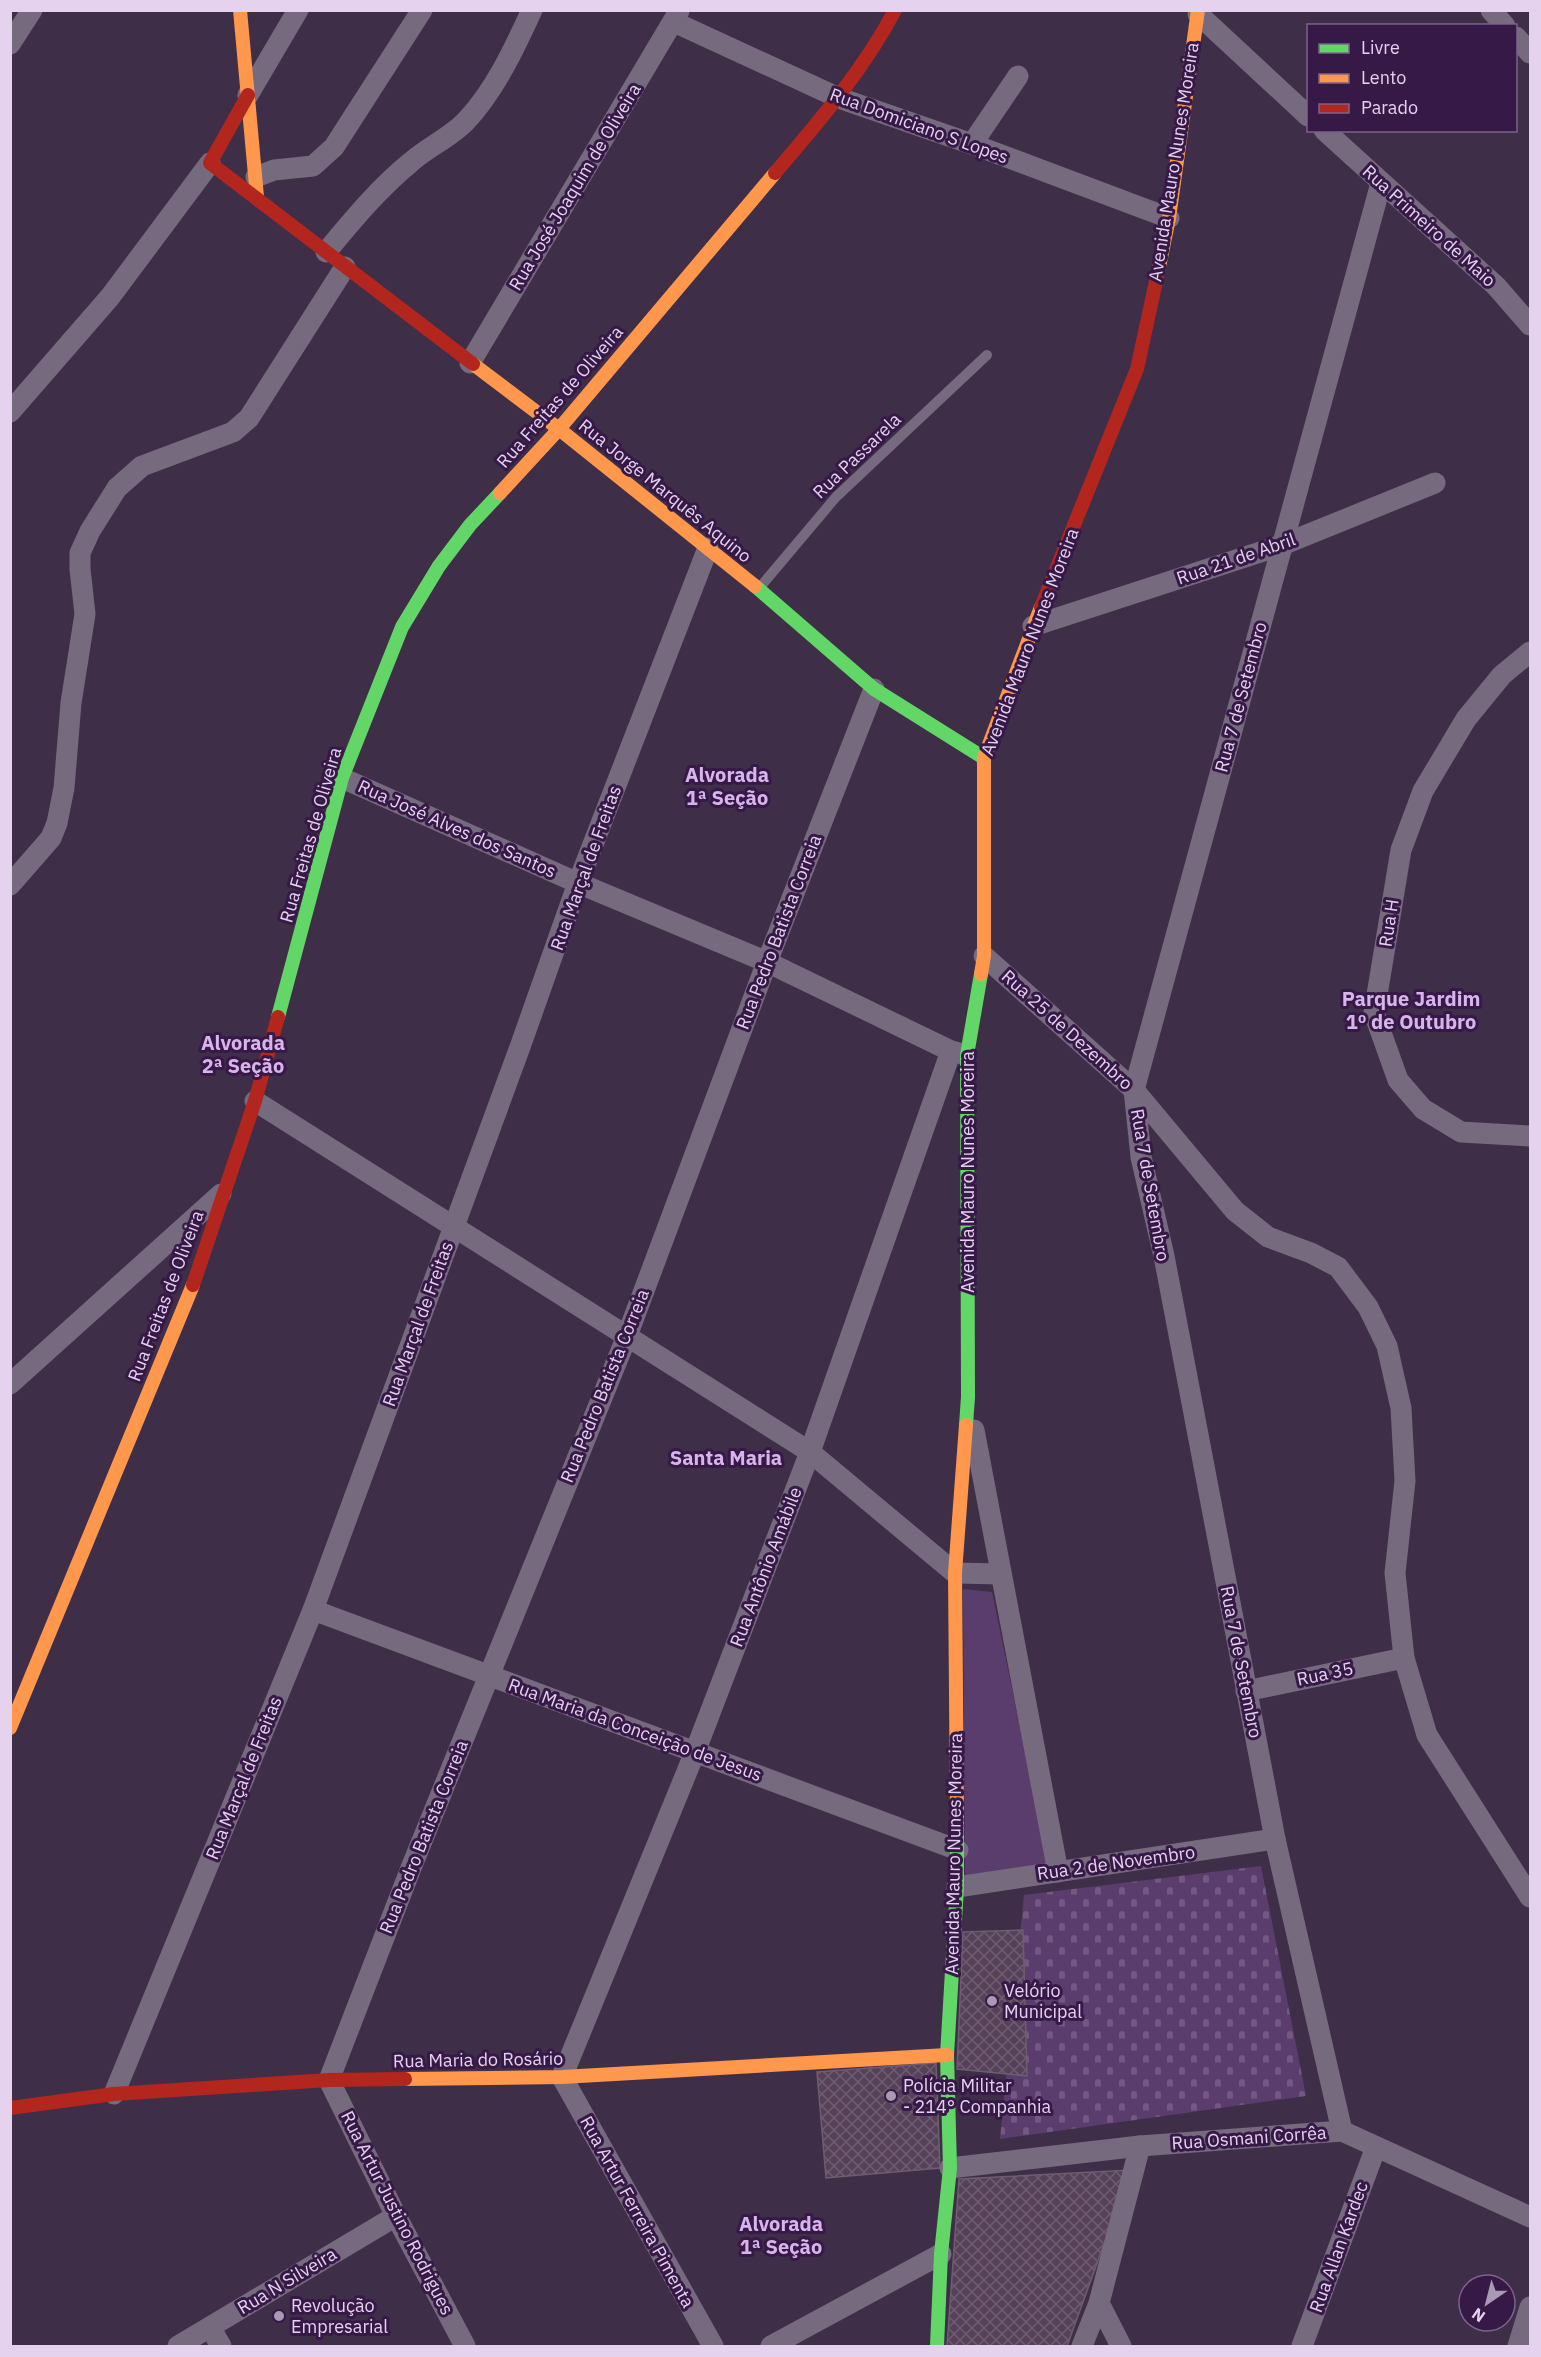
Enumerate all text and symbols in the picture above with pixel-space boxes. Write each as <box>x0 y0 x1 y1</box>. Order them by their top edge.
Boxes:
legend <box>1307 24 1517 132</box>
text: Livre <box>1361 36 1400 59</box>
street label: Avenida Mauro Nunes Moreira <box>1143 40 1204 283</box>
text: Lento <box>1361 66 1406 89</box>
street label: Rua José Joaquim de Oliveira <box>503 79 646 295</box>
street label: Rua Domiciano S Lopes <box>827 83 1012 169</box>
text: Parado <box>1361 96 1418 119</box>
street label: Rua Primeiro de Maio <box>1358 160 1501 292</box>
street label: Rua Freitas de Oliveira <box>492 321 628 473</box>
street label: Rua Passarela <box>808 408 906 503</box>
street label: Rua Jorge Marquês Aquino <box>574 414 756 567</box>
street label: Avenida Mauro Nunes Moreira <box>975 524 1084 759</box>
street label: Rua 21 de Abril <box>1173 527 1298 590</box>
street label: Rua 7 de Setembro <box>1209 619 1272 774</box>
street label: Rua Freitas de Oliveira <box>275 744 347 925</box>
district label: Alvorada 1ª Seção <box>685 761 769 811</box>
street label: Rua José Alves dos Santos <box>355 774 560 883</box>
street label: Rua Marçal de Freitas <box>545 782 626 954</box>
street label: Rua Pedro Batista Correia <box>731 831 826 1032</box>
street label: Rua H <box>1373 897 1404 949</box>
street label: Rua 25 de Dezembro <box>997 965 1138 1095</box>
district label: Parque Jardim 1º de Outubro <box>1342 985 1480 1035</box>
district label: Alvorada 2ª Seção <box>201 1029 285 1079</box>
street label: Avenida Mauro Nunes Moreira <box>956 1051 979 1293</box>
street label: Rua 7 de Setembro <box>1126 1107 1175 1263</box>
street label: Rua Freitas de Oliveira <box>122 1207 209 1384</box>
street label: Rua Marçal de Freitas <box>377 1238 458 1410</box>
street label: Rua Pedro Batista Correia <box>555 1285 654 1486</box>
district label: Santa Maria <box>670 1444 782 1471</box>
street label: Rua Antônio Amábile <box>724 1484 807 1650</box>
street label: Rua 7 de Setembro <box>1215 1584 1268 1740</box>
street label: Rua 35 <box>1295 1656 1355 1691</box>
street label: Rua Maria da Conceição de Jesus <box>505 1673 765 1786</box>
street label: Rua Marçal de Freitas <box>200 1693 287 1863</box>
street label: Avenida Mauro Nunes Moreira <box>940 1732 967 1975</box>
street label: Rua Pedro Batista Correia <box>374 1736 473 1937</box>
street label: Rua 2 de Novembro <box>1035 1840 1196 1885</box>
place label: Velório Municipal <box>1004 1979 1082 2023</box>
marker: Velório Municipal <box>985 1994 999 2008</box>
street label: Rua Maria do Rosário <box>393 2047 563 2072</box>
place label: Polícia Militar - 214° Companhia <box>903 2074 1051 2118</box>
marker: Polícia Militar - 214° Companhia <box>884 2089 898 2103</box>
street label: Rua Artur Justino Rodrigues <box>336 2107 459 2319</box>
street label: Rua Artur Ferreira Pimenta <box>575 2112 700 2312</box>
street label: Rua Osmani Corrêa <box>1171 2121 1328 2154</box>
street label: Rua Allan Kardec <box>1304 2178 1373 2315</box>
district label: Alvorada 1ª Seção <box>739 2210 823 2260</box>
street label: Rua N Silveira <box>233 2242 341 2319</box>
north arrow <box>1457 2273 1517 2333</box>
place label: Revolução Empresarial <box>291 2294 388 2338</box>
text: N <box>1468 2304 1489 2327</box>
marker: Revolução Empresarial <box>272 2309 286 2323</box>

